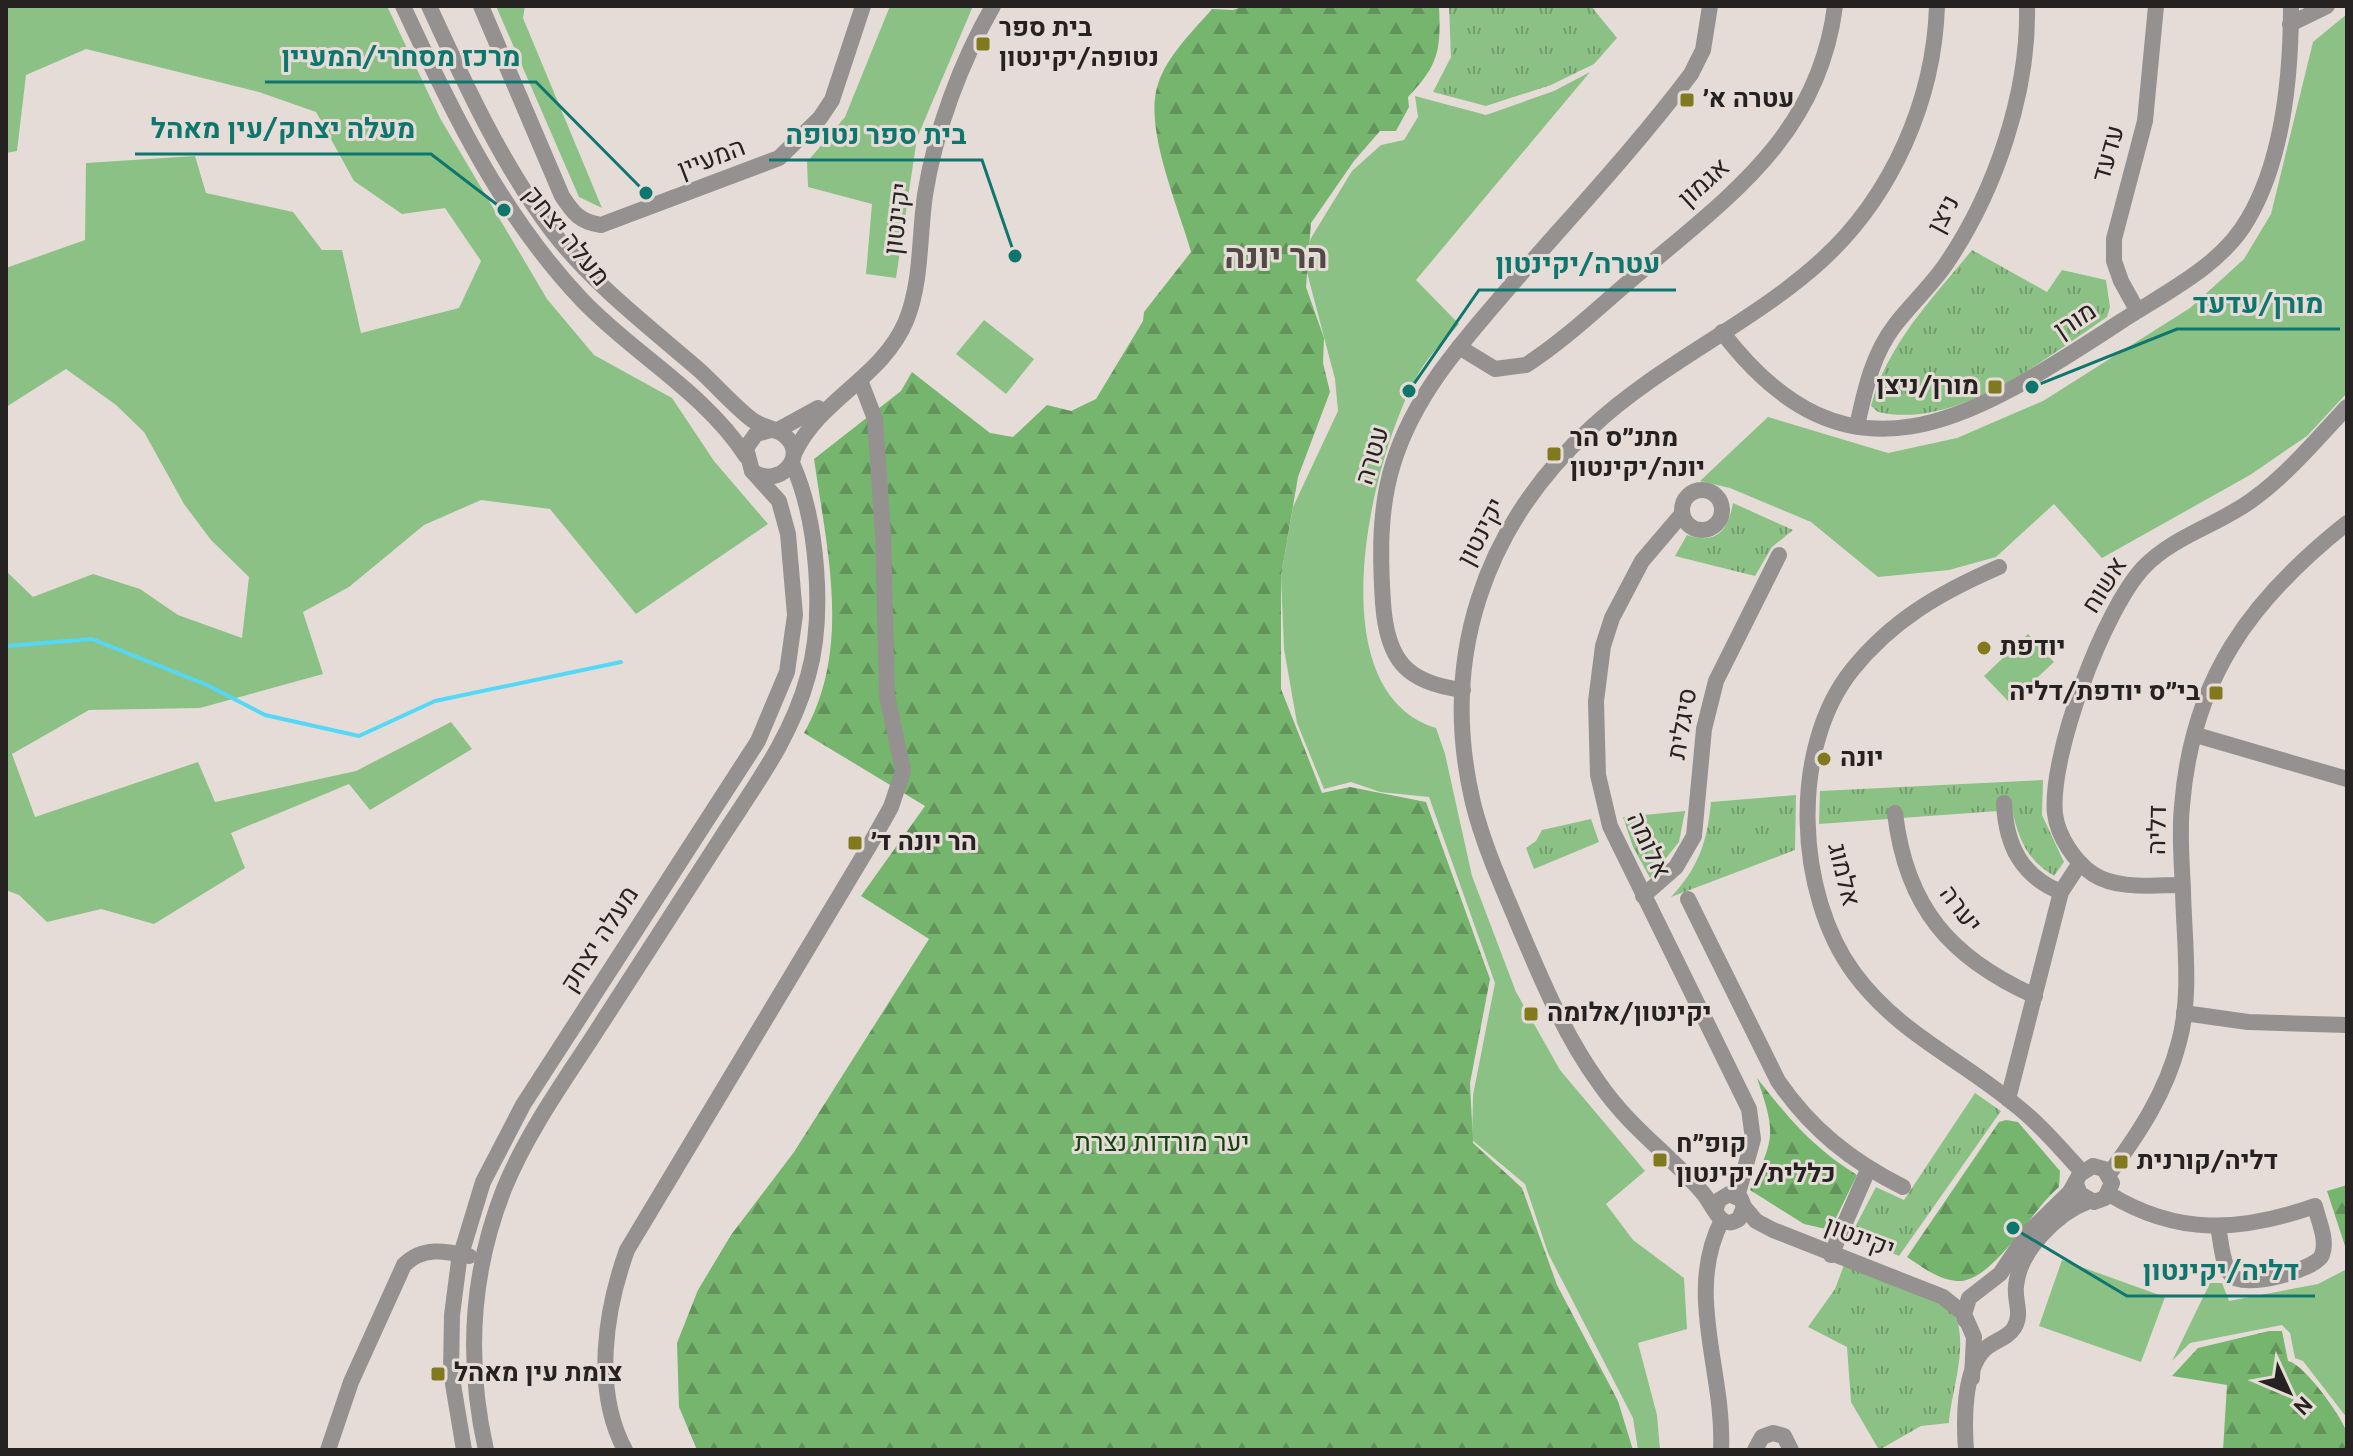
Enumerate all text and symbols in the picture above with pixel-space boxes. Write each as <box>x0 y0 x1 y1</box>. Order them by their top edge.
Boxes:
place label: בית ספר נטופה/יקינטון <box>999 13 1159 76</box>
callout: מרכז מסחרי/המעיין <box>265 30 536 82</box>
marker: בית ספר נטופה/יקינטון <box>974 35 992 53</box>
text: מרכז מסחרי/המעיין <box>281 41 521 77</box>
place label: עטרה א׳ <box>1703 84 1794 117</box>
marker: עטרה א׳ <box>1678 91 1696 109</box>
callout: מעלה יצחק/עין מאהל <box>135 102 431 154</box>
callout: בית ספר נטופה <box>769 108 982 160</box>
text: מעלה יצחק/עין מאהל <box>151 113 415 149</box>
text: בית ספר נטופה <box>786 119 966 155</box>
street label: עדעד <box>2086 122 2134 186</box>
street label: המעיין <box>673 132 751 188</box>
street label: אגמון <box>1672 152 1738 216</box>
street label: מעלה יצחק <box>514 180 616 294</box>
street label: יקינטון <box>878 181 920 257</box>
street label: ניצן <box>1921 190 1969 240</box>
district label: הר יונה <box>1224 238 1328 281</box>
callout: עטרה/יקינטון <box>1479 238 1676 290</box>
text: עטרה/יקינטון <box>1495 248 1661 284</box>
callout: מורן/עדעד <box>2177 277 2340 329</box>
text: מורן/עדעד <box>2192 288 2324 324</box>
street label: מורן <box>2048 296 2104 348</box>
place label: מורן/ניצן <box>1876 371 1979 404</box>
marker: מורן/ניצן <box>1986 378 2004 396</box>
street label: עטרה <box>1350 423 1398 489</box>
place label: מתנ״ס הר יונה/יקינטון <box>1570 423 1705 486</box>
marker: מתנ״ס הר יונה/יקינטון <box>1545 445 1563 463</box>
street label: יקינטון <box>1451 493 1515 573</box>
street label: אשוח <box>2076 551 2136 621</box>
place label: יודפת <box>2000 632 2066 665</box>
marker: יודפת <box>1975 639 1993 657</box>
place label: בי״ס יודפת/דליה <box>2009 677 2200 710</box>
marker: בי״ס יודפת/דליה <box>2207 684 2225 702</box>
street label: סיגלית <box>1662 686 1706 762</box>
place label: יונה <box>1840 743 1884 776</box>
marker: יונה <box>1815 750 1833 768</box>
street label: דליה <box>2142 805 2176 855</box>
street label: אלומה <box>1617 808 1677 884</box>
place label: הר יונה ד׳ <box>871 827 977 860</box>
marker: הר יונה ד׳ <box>846 834 864 852</box>
street label: אלמוג <box>1818 840 1866 910</box>
street label: יערה <box>1930 880 1988 940</box>
street label: מעלה יצחק <box>554 881 648 999</box>
place label: יקינטון/אלומה <box>1547 998 1712 1031</box>
marker: יקינטון/אלומה <box>1522 1005 1540 1023</box>
park label: יער מורדות נצרת <box>1075 1128 1249 1161</box>
place label: קופ״ח כללית/יקינטון <box>1676 1129 1836 1192</box>
place label: דליה/קורנית <box>2137 1146 2278 1179</box>
marker: קופ״ח כללית/יקינטון <box>1651 1151 1669 1169</box>
marker: דליה/קורנית <box>2112 1153 2130 1171</box>
street label: יקינטון <box>1819 1211 1899 1267</box>
callout: דליה/יקינטון <box>2127 1244 2315 1296</box>
text: דליה/יקינטון <box>2143 1255 2299 1291</box>
north arrow <box>2249 1352 2329 1432</box>
place label: צומת עין מאהל <box>454 1358 623 1391</box>
marker: צומת עין מאהל <box>429 1365 447 1383</box>
text: N <box>2286 1389 2317 1419</box>

